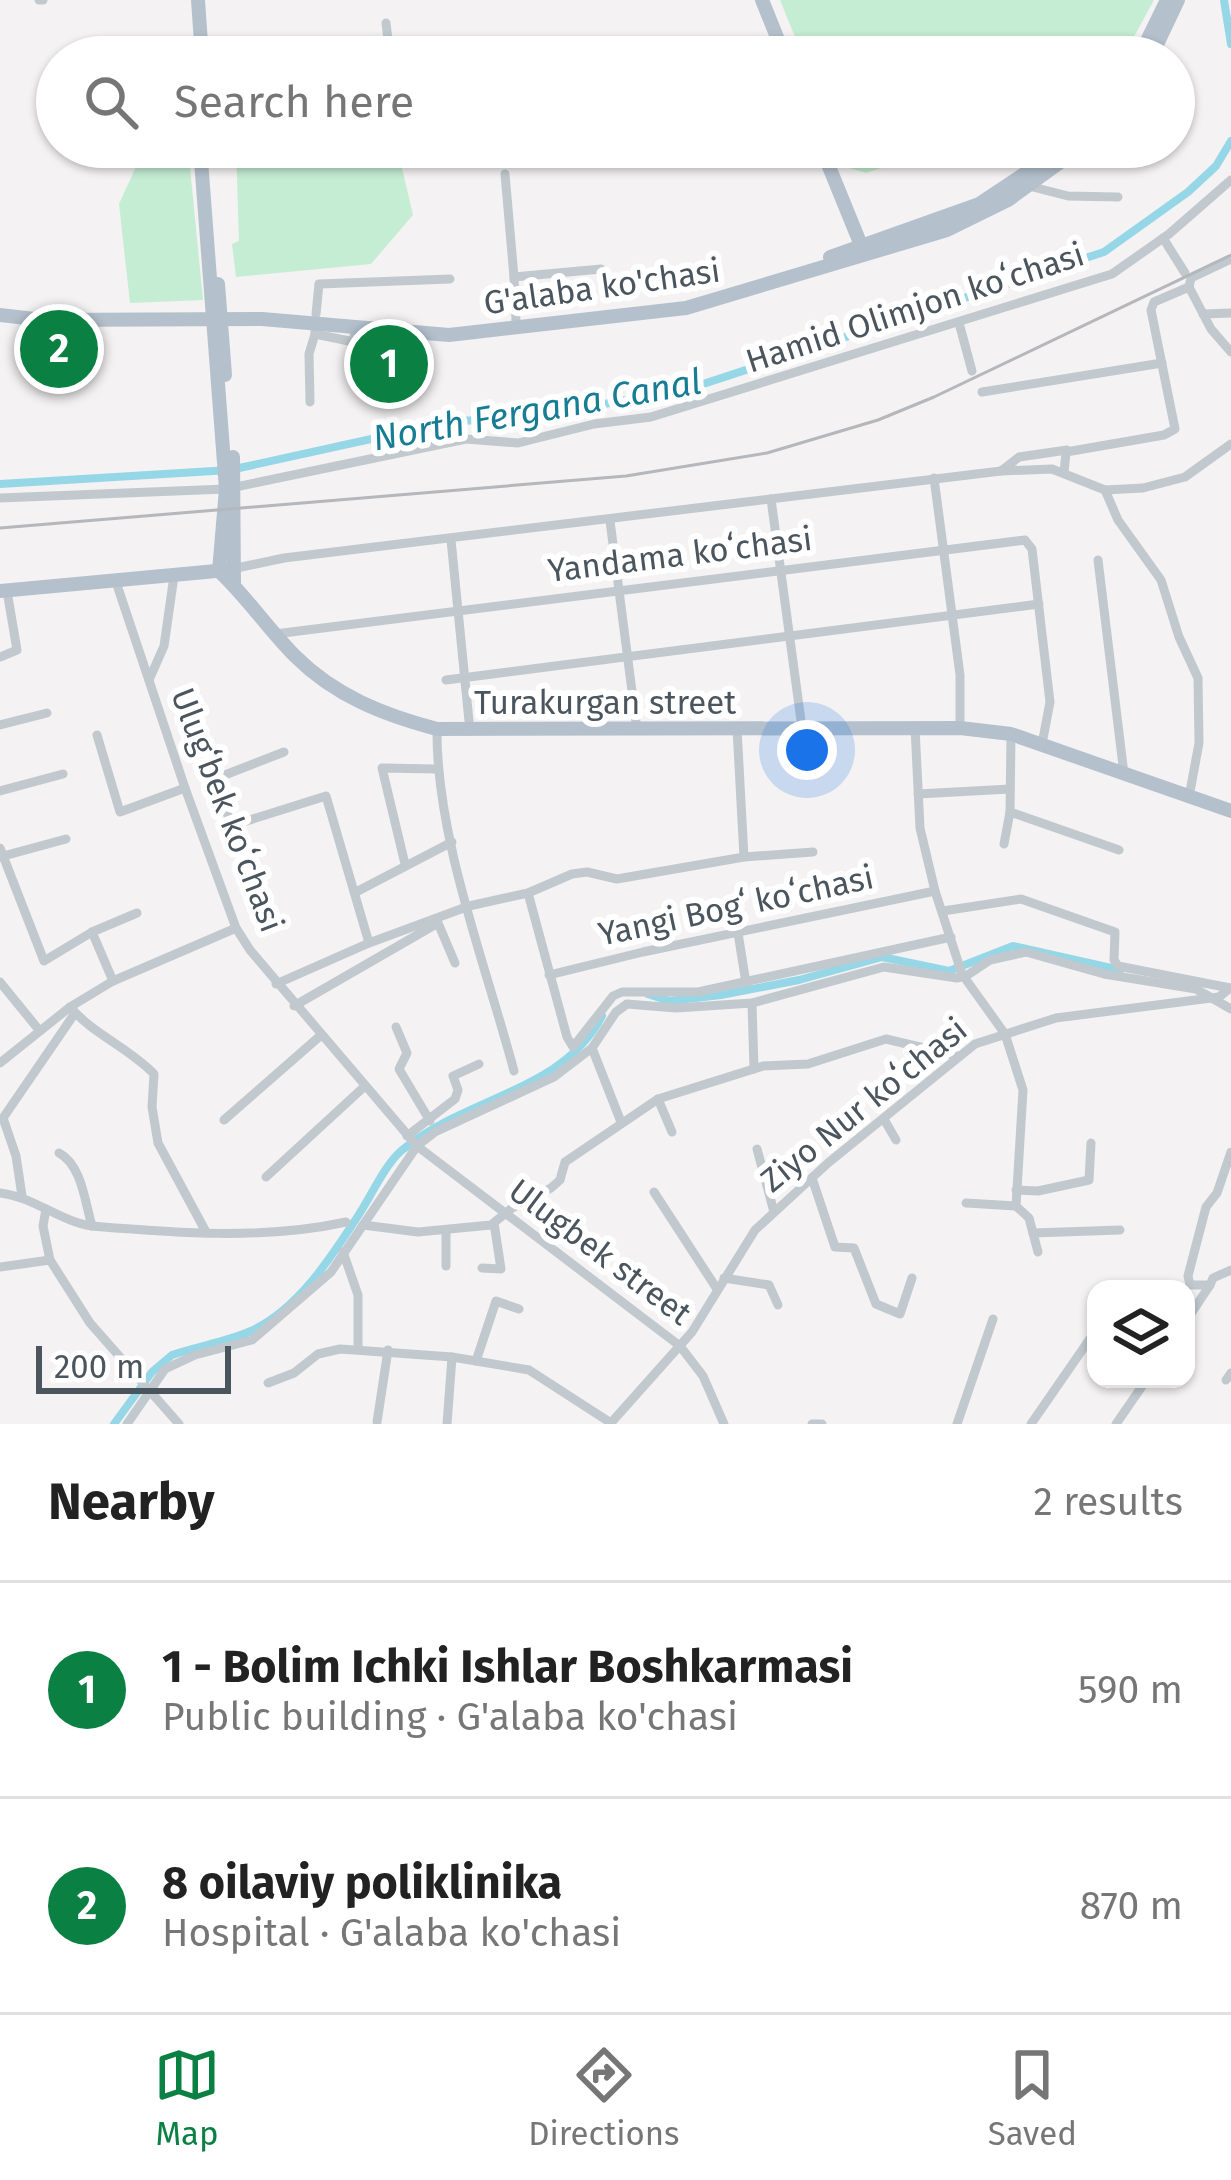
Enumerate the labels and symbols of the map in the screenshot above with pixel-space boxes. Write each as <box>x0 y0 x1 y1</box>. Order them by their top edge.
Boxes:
street label: Hamid Olimjon koʻchasi <box>741 234 1089 382</box>
street label: G'alaba ko'chasi <box>481 251 723 323</box>
pin: 2 <box>20 304 98 394</box>
pin: 1 <box>350 319 428 409</box>
water label: North Fergana Canal <box>369 359 705 461</box>
street label: Yandama koʻchasi <box>546 519 814 591</box>
street label: Ulugʻbek koʻchasi <box>162 682 292 938</box>
street label: Turakurgan street <box>474 683 736 723</box>
your location <box>777 720 837 780</box>
street label: Yangi Bogʻ koʻchasi <box>595 857 877 955</box>
street label: Ziyo Nur koʻchasi <box>753 1010 975 1200</box>
street label: Ulugbek street <box>501 1170 699 1334</box>
scale bar <box>36 1340 231 1393</box>

